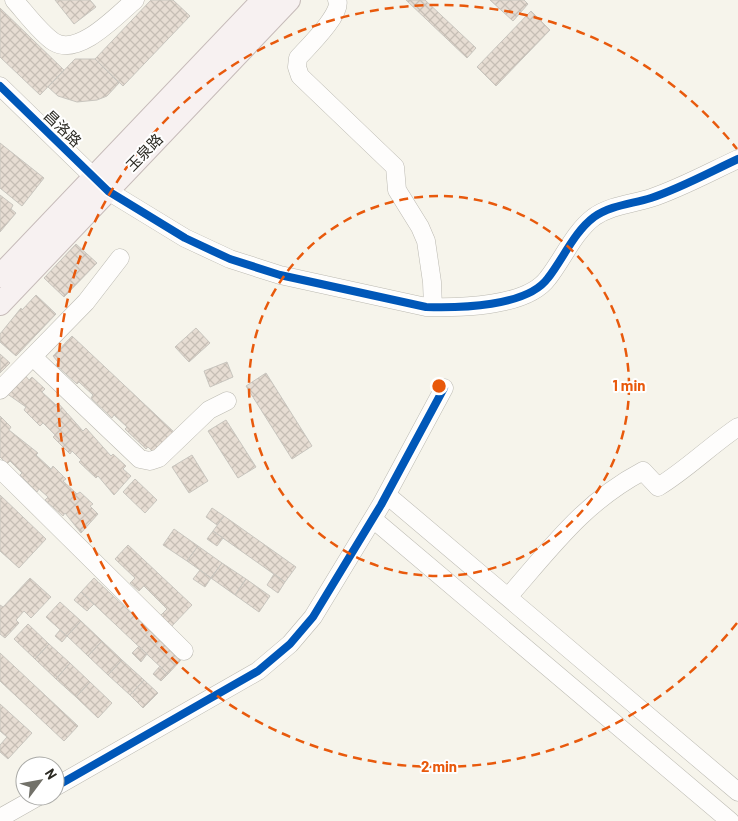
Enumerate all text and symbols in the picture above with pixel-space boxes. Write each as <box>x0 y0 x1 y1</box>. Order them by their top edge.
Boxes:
street label: 昌洛路 <box>41 106 85 150</box>
street label: 玉泉路 <box>122 130 166 174</box>
text: 1 min <box>613 376 645 394</box>
centre of rings <box>430 377 448 395</box>
north arrow <box>15 756 65 806</box>
text: 2 min <box>421 757 457 775</box>
text: N <box>42 765 61 782</box>

